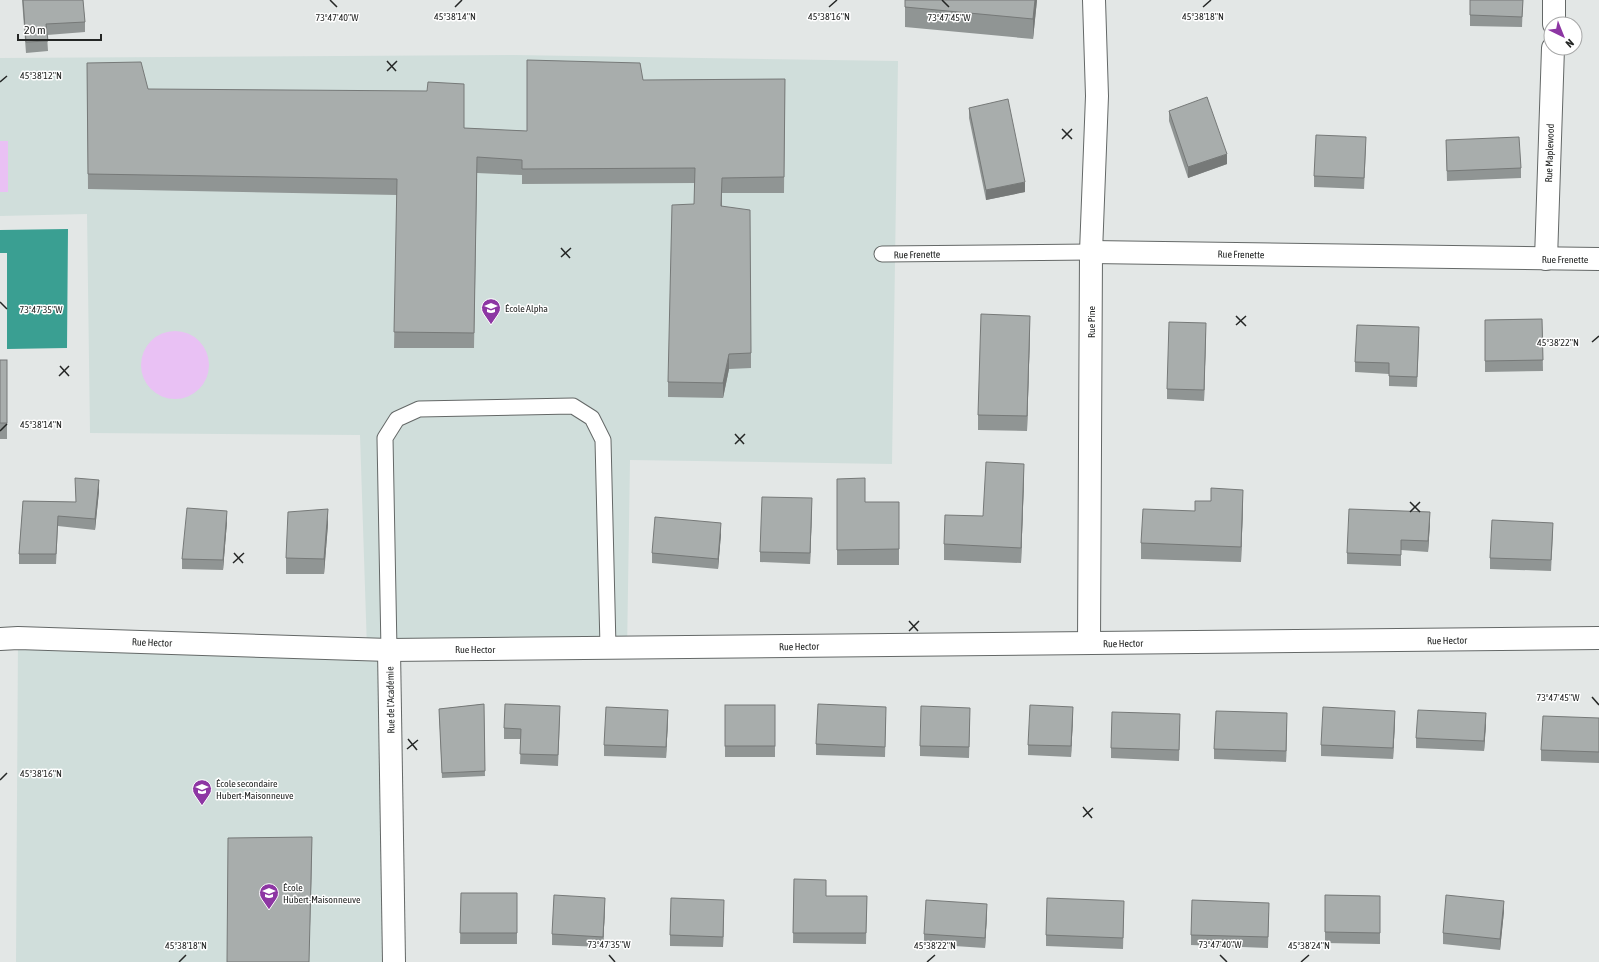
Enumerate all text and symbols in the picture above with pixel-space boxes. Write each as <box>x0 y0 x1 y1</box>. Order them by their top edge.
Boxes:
text: 45°38'14"N <box>434 11 476 22</box>
text: 45°38'16"N <box>808 11 850 22</box>
text: 45°38'18"N <box>1182 11 1224 22</box>
text: 73°47'40"W <box>315 12 359 23</box>
text: 73°47'45"W <box>927 12 971 23</box>
scale bar <box>18 16 101 42</box>
north arrow <box>1543 16 1583 56</box>
text: 20 m <box>24 23 46 37</box>
text: N <box>1563 37 1576 50</box>
text: 45°38'12"N <box>20 70 62 81</box>
street label: Rue Maplewood <box>1543 123 1556 183</box>
street label: Rue Frenette <box>894 249 941 260</box>
street label: Rue Frenette <box>1218 249 1265 260</box>
street label: Rue Frenette <box>1542 254 1589 265</box>
school or university icon: École Alpha <box>480 297 502 325</box>
place label: École Alpha <box>505 303 548 314</box>
text: 73°47'35"W <box>19 304 63 315</box>
street label: Rue Pine <box>1086 305 1097 338</box>
text: 45°38'22"N <box>1537 337 1579 348</box>
text: 45°38'14"N <box>20 419 62 430</box>
street label: Rue Hector <box>1427 635 1468 646</box>
street label: Rue Hector <box>132 636 173 649</box>
street label: Rue Hector <box>1103 638 1144 649</box>
street label: Rue Hector <box>779 641 820 652</box>
street label: Rue Hector <box>455 644 496 655</box>
street label: Rue de l'Académie <box>384 666 397 734</box>
text: 73°47'45"W <box>1536 692 1580 703</box>
text: 45°38'16"N <box>20 768 62 779</box>
school or university icon: École secondaire Hubert-Maisonneuve <box>191 778 213 806</box>
place label: École secondaire Hubert-Maisonneuve <box>216 778 294 801</box>
school or university icon: École Hubert-Maisonneuve <box>258 882 280 910</box>
place label: École Hubert-Maisonneuve <box>283 882 361 905</box>
text: 73°47'35"W <box>587 939 631 950</box>
text: 73°47'40"W <box>1198 939 1242 950</box>
text: 45°38'18"N <box>165 940 207 951</box>
text: 45°38'22"N <box>914 940 956 951</box>
text: 45°38'24"N <box>1288 940 1330 951</box>

